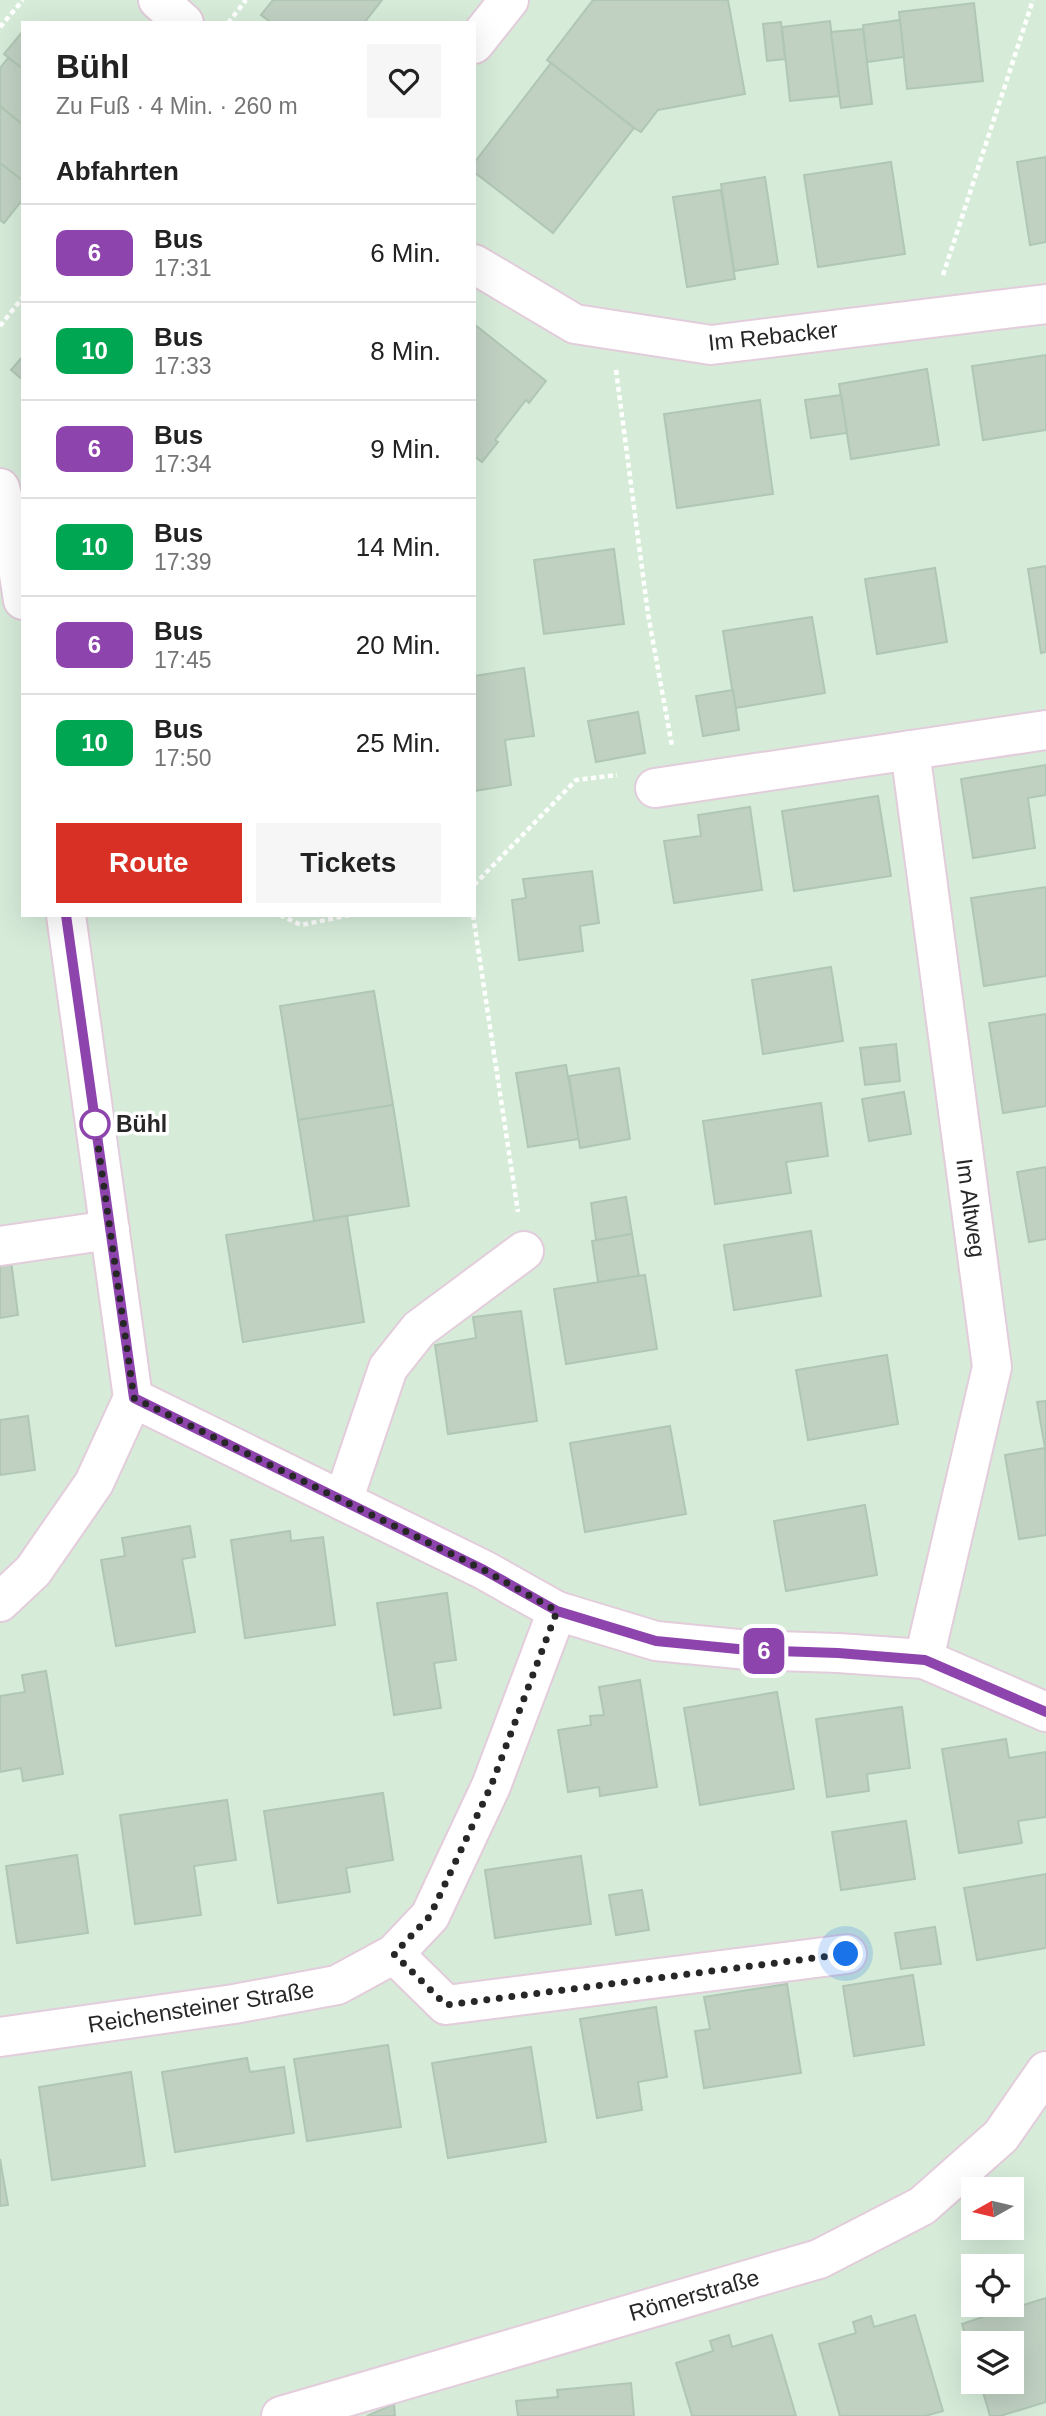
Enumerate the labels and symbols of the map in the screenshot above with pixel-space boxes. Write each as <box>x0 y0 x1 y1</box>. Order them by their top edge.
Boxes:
street label: Im Rebacker <box>707 316 840 356</box>
marker: Bühl <box>80 1109 110 1139</box>
place label: Bühl <box>116 1111 167 1137</box>
street label: Im Altweg <box>951 1157 991 1259</box>
line badge: 6 <box>741 1628 787 1674</box>
your location <box>828 1936 863 1971</box>
street label: Reichensteiner Straße <box>86 1976 316 2038</box>
north arrow <box>961 2177 1024 2240</box>
street label: Römerstraße <box>626 2264 762 2326</box>

